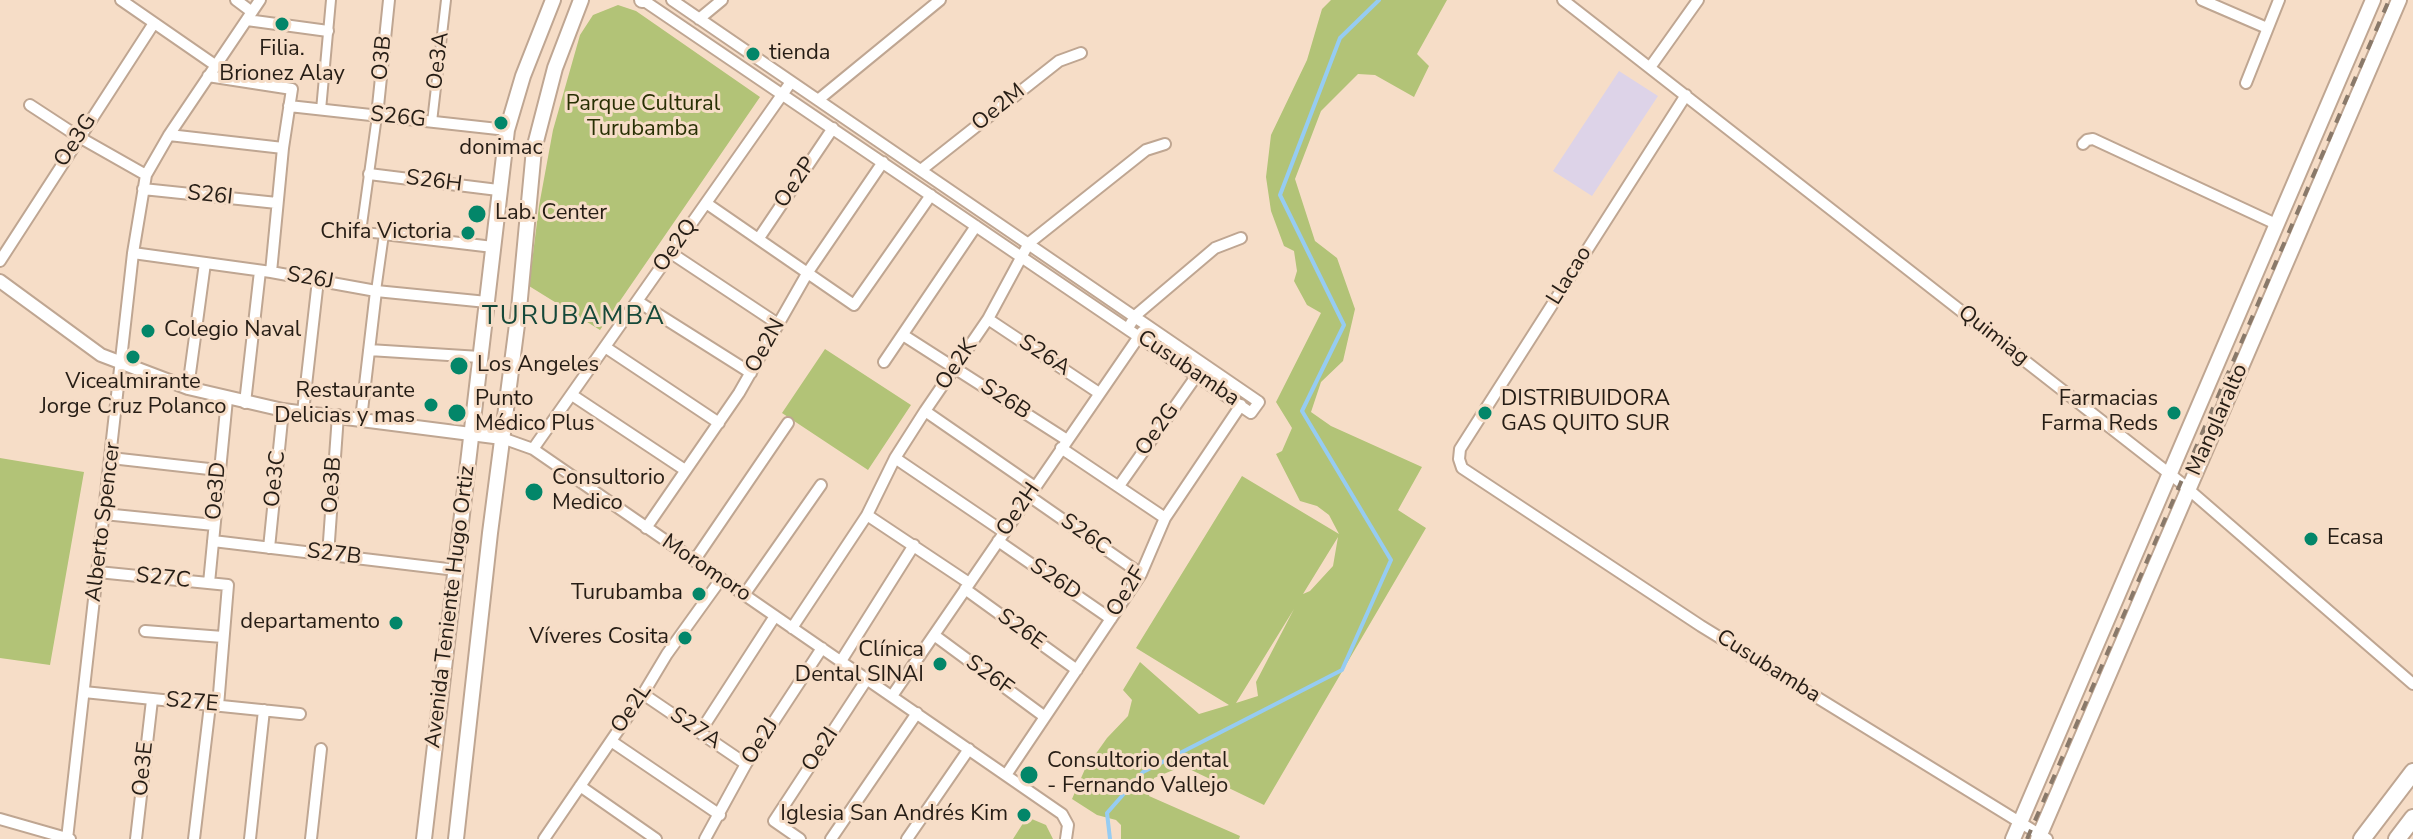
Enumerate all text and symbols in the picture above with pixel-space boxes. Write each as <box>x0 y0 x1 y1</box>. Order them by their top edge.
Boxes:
marker: Filia. Brionez Alay <box>273 15 291 33</box>
street label: Oe3A <box>422 31 456 91</box>
street label: O3B <box>368 34 398 82</box>
place label: Filia. Brionez Alay <box>219 37 345 88</box>
place label: tienda <box>769 41 830 67</box>
marker: tienda <box>744 45 762 63</box>
street label: Oe2M <box>967 79 1031 137</box>
park label: Parque Cultural Turubamba <box>566 92 720 144</box>
street label: S26G <box>369 102 427 134</box>
street label: Oe3G <box>49 110 103 172</box>
marker: donimac <box>492 114 510 132</box>
place label: donimac <box>459 136 543 162</box>
street label: Oe2P <box>769 153 823 213</box>
street label: S26H <box>404 165 464 199</box>
street label: S26I <box>186 180 234 212</box>
place label: Lab. Center <box>495 201 607 227</box>
marker: Lab. Center <box>466 203 488 225</box>
street label: Oe2Q <box>648 214 704 278</box>
place label: Chifa Victoria <box>320 220 452 246</box>
marker: Chifa Victoria <box>459 224 477 242</box>
street label: Llacao <box>1542 242 1598 310</box>
street label: S26J <box>285 262 335 296</box>
street label: Quimiag <box>1952 300 2034 372</box>
district label: TURUBAMBA <box>482 302 666 334</box>
street label: Oe2N <box>740 314 792 378</box>
place label: Colegio Naval <box>164 318 301 344</box>
marker: Colegio Naval <box>139 322 157 340</box>
street label: Cusubamba <box>1132 325 1244 413</box>
street label: S26A <box>1013 330 1075 382</box>
street label: Oe2K <box>931 335 983 395</box>
marker: Vicealmirante Jorge Cruz Polanco <box>124 348 142 366</box>
place label: Los Angeles <box>477 353 599 379</box>
marker: Los Angeles <box>448 355 470 377</box>
street label: Manglaralto <box>2182 360 2254 480</box>
place label: Vicealmirante Jorge Cruz Polanco <box>40 370 226 422</box>
street label: S26B <box>975 374 1035 426</box>
place label: Restaurante Delicias y mas <box>274 379 415 430</box>
place label: Punto Médico Plus <box>475 387 595 438</box>
place label: DISTRIBUIDORA GAS QUITO SUR <box>1501 387 1670 438</box>
place label: Farmacias Farma Reds <box>2041 387 2158 438</box>
marker: Restaurante Delicias y mas <box>422 396 440 414</box>
street label: Oe2G <box>1131 399 1185 461</box>
marker: Punto Médico Plus <box>446 402 468 424</box>
marker: DISTRIBUIDORA GAS QUITO SUR <box>1476 404 1494 422</box>
marker: Farmacias Farma Reds <box>2165 404 2183 422</box>
street label: Alberto Spencer <box>81 440 127 604</box>
street label: Oe3C <box>260 449 292 509</box>
street label: Oe3B <box>318 456 348 514</box>
street label: Oe3D <box>201 461 233 521</box>
street label: Avenida Teniente Hugo Ortiz <box>421 464 481 750</box>
place label: Consultorio Medico <box>552 466 665 518</box>
street label: Oe2H <box>992 478 1046 542</box>
marker: Consultorio Medico <box>523 481 545 503</box>
street label: S26C <box>1055 508 1115 562</box>
place label: Ecasa <box>2327 526 2384 552</box>
street label: Moromoro <box>656 530 756 608</box>
marker: Ecasa <box>2302 530 2320 548</box>
street label: S27B <box>305 539 363 571</box>
street label: S26D <box>1024 553 1086 607</box>
street label: Oe2F <box>1102 562 1152 622</box>
street label: S27C <box>134 563 192 595</box>
place label: Turubamba <box>571 581 683 607</box>
marker: Turubamba <box>690 585 708 603</box>
street label: S26E <box>992 604 1050 656</box>
place label: departamento <box>240 610 380 636</box>
marker: departamento <box>387 614 405 632</box>
place label: Víveres Cosita <box>529 625 669 651</box>
street label: Cusubamba <box>1711 625 1825 709</box>
marker: Víveres Cosita <box>676 629 694 647</box>
place label: Clínica Dental SINAI <box>795 638 924 690</box>
street label: S26F <box>960 650 1018 702</box>
marker: Clínica Dental SINAI <box>931 655 949 673</box>
street label: Oe2L <box>606 679 658 739</box>
street label: S27E <box>165 688 219 718</box>
street label: S27A <box>664 702 726 756</box>
street label: Oe2J <box>737 714 785 770</box>
street label: Oe2I <box>797 723 845 777</box>
street label: Oe3E <box>128 740 160 798</box>
place label: Consultorio dental - Fernando Vallejo <box>1047 749 1229 800</box>
marker: Consultorio dental - Fernando Vallejo <box>1018 764 1040 786</box>
place label: Iglesia San Andrés Kim <box>780 802 1008 828</box>
marker: Iglesia San Andrés Kim <box>1015 806 1033 824</box>

